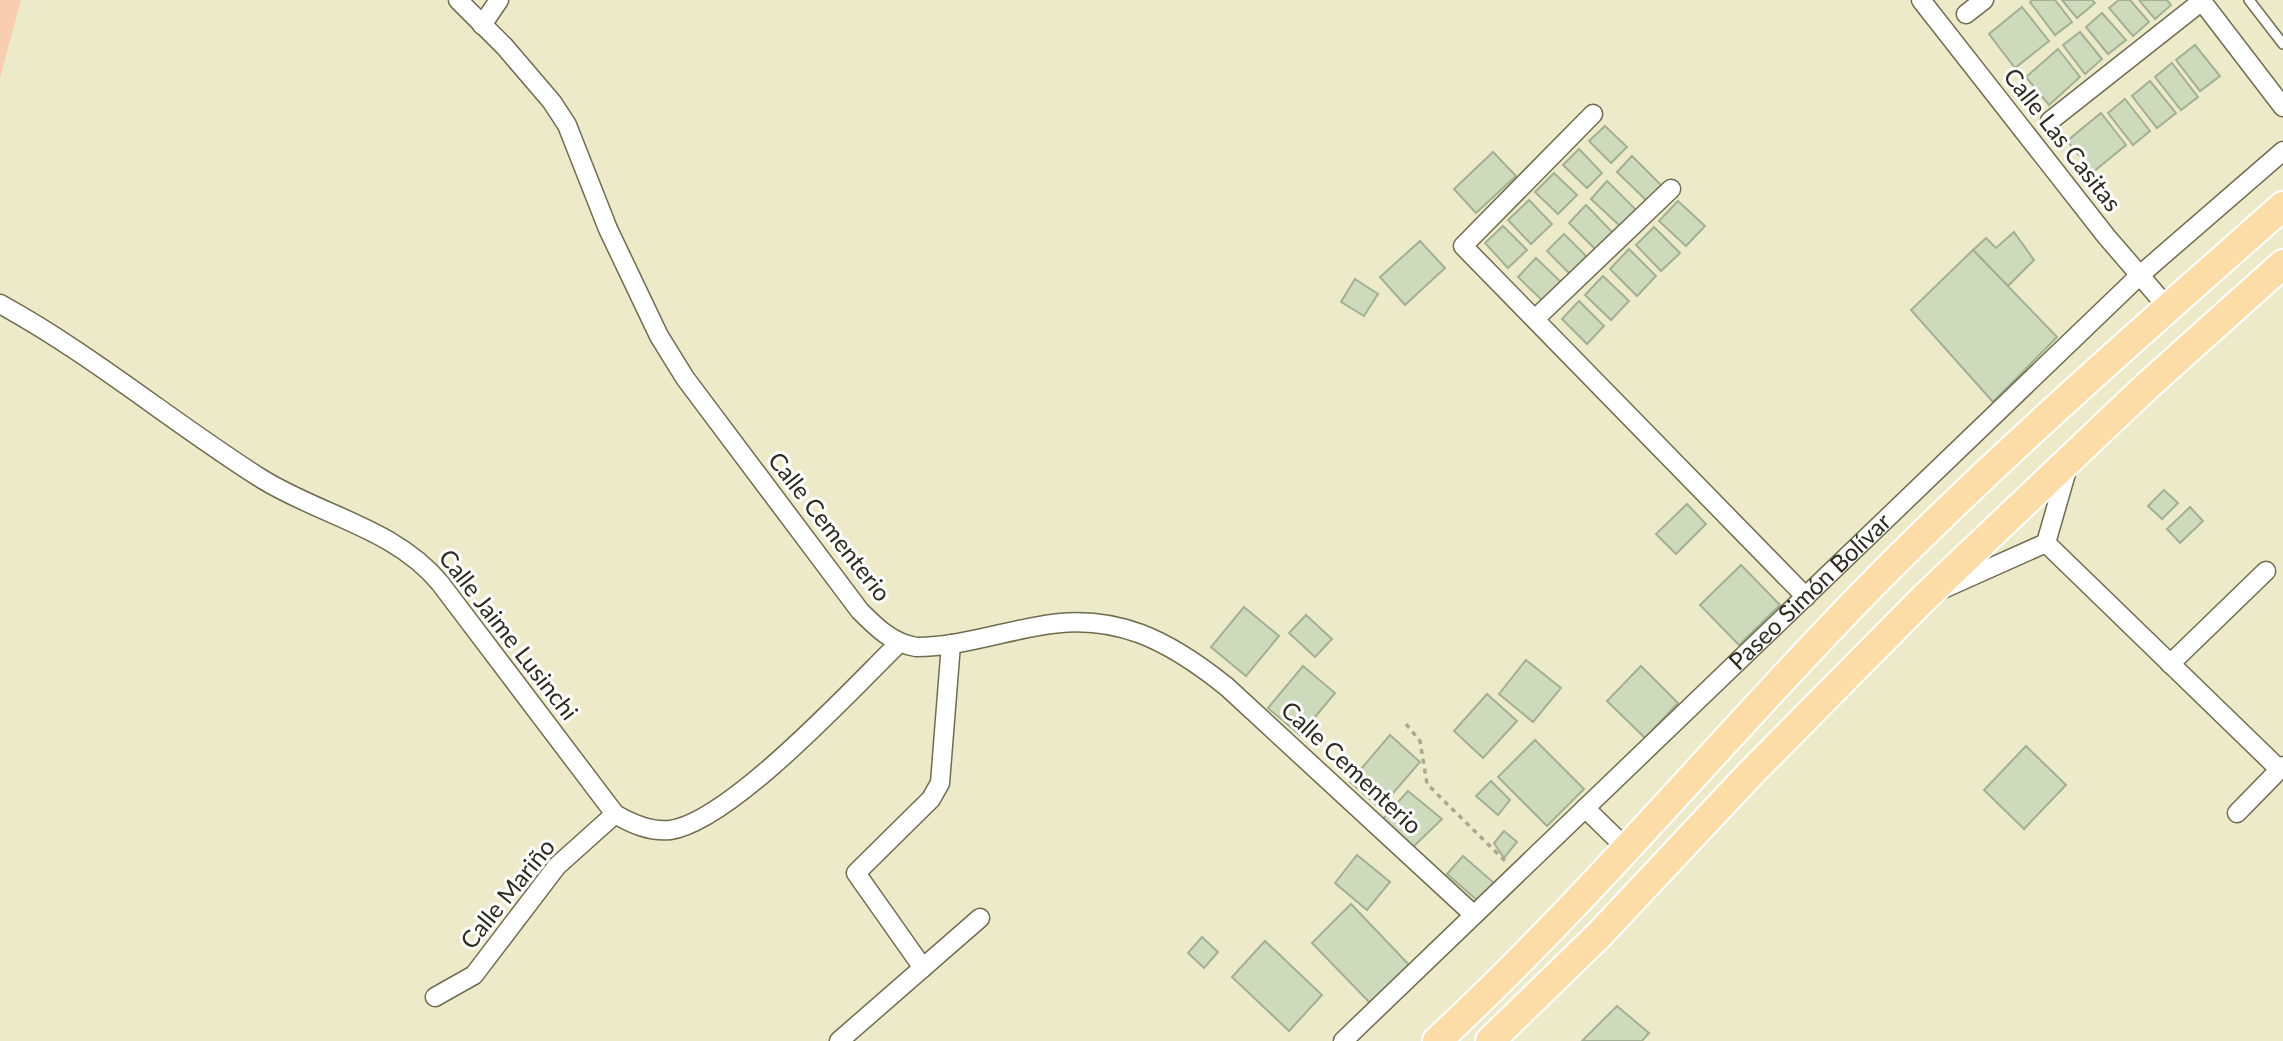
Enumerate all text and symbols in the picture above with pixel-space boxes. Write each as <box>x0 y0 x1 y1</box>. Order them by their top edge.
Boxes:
street label: Calle Las Casitas <box>1998 62 2128 217</box>
street label: Calle Cementerio <box>763 446 897 607</box>
street label: Paseo Simón Bolívar <box>1722 506 1896 675</box>
street label: Calle Jaime Lusinchi <box>434 543 585 725</box>
street label: Calle Cementerio <box>1276 694 1428 839</box>
street label: Calle Mariño <box>454 832 560 954</box>

